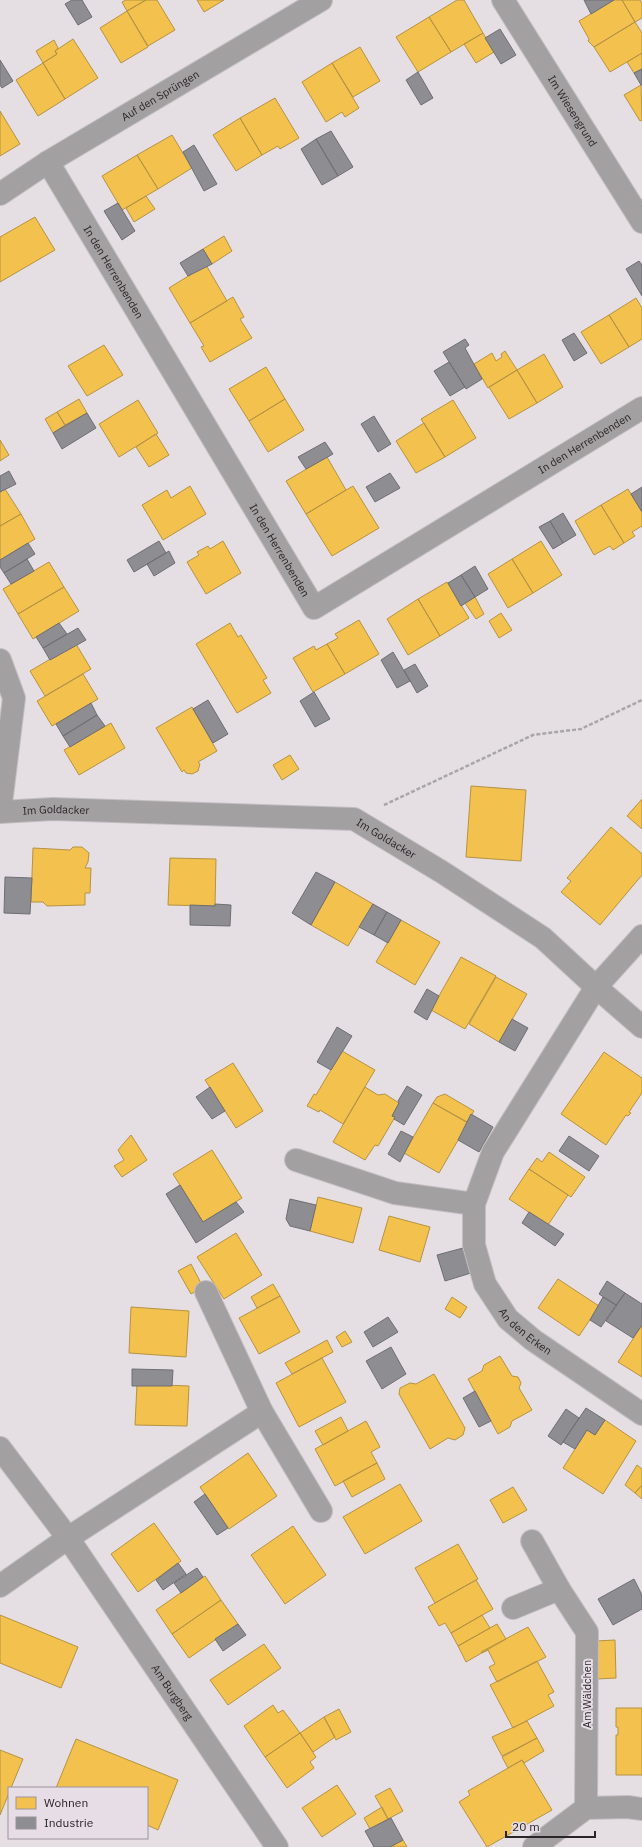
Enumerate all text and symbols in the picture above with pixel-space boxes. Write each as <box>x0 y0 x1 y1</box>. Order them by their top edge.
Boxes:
street label: Auf den Sprüngen <box>119 67 202 124</box>
street label: Im Wiesengrund <box>545 73 600 149</box>
street label: In den Herrenbenden <box>80 223 147 321</box>
street label: In den Herrenbenden <box>535 410 633 477</box>
street label: In den Herrenbenden <box>246 501 313 599</box>
street label: Im Goldacker <box>22 802 90 818</box>
street label: Im Goldacker <box>354 815 419 862</box>
street label: An den Erken <box>496 1305 554 1358</box>
street label: Am Wäldchen <box>580 1660 594 1728</box>
street label: Am Burgberg <box>148 1662 196 1723</box>
legend <box>8 1787 148 1839</box>
text: Wohnen <box>44 1795 88 1810</box>
scale bar <box>506 1813 595 1839</box>
text: Industrie <box>44 1815 94 1830</box>
text: 20 m <box>512 1819 540 1834</box>

